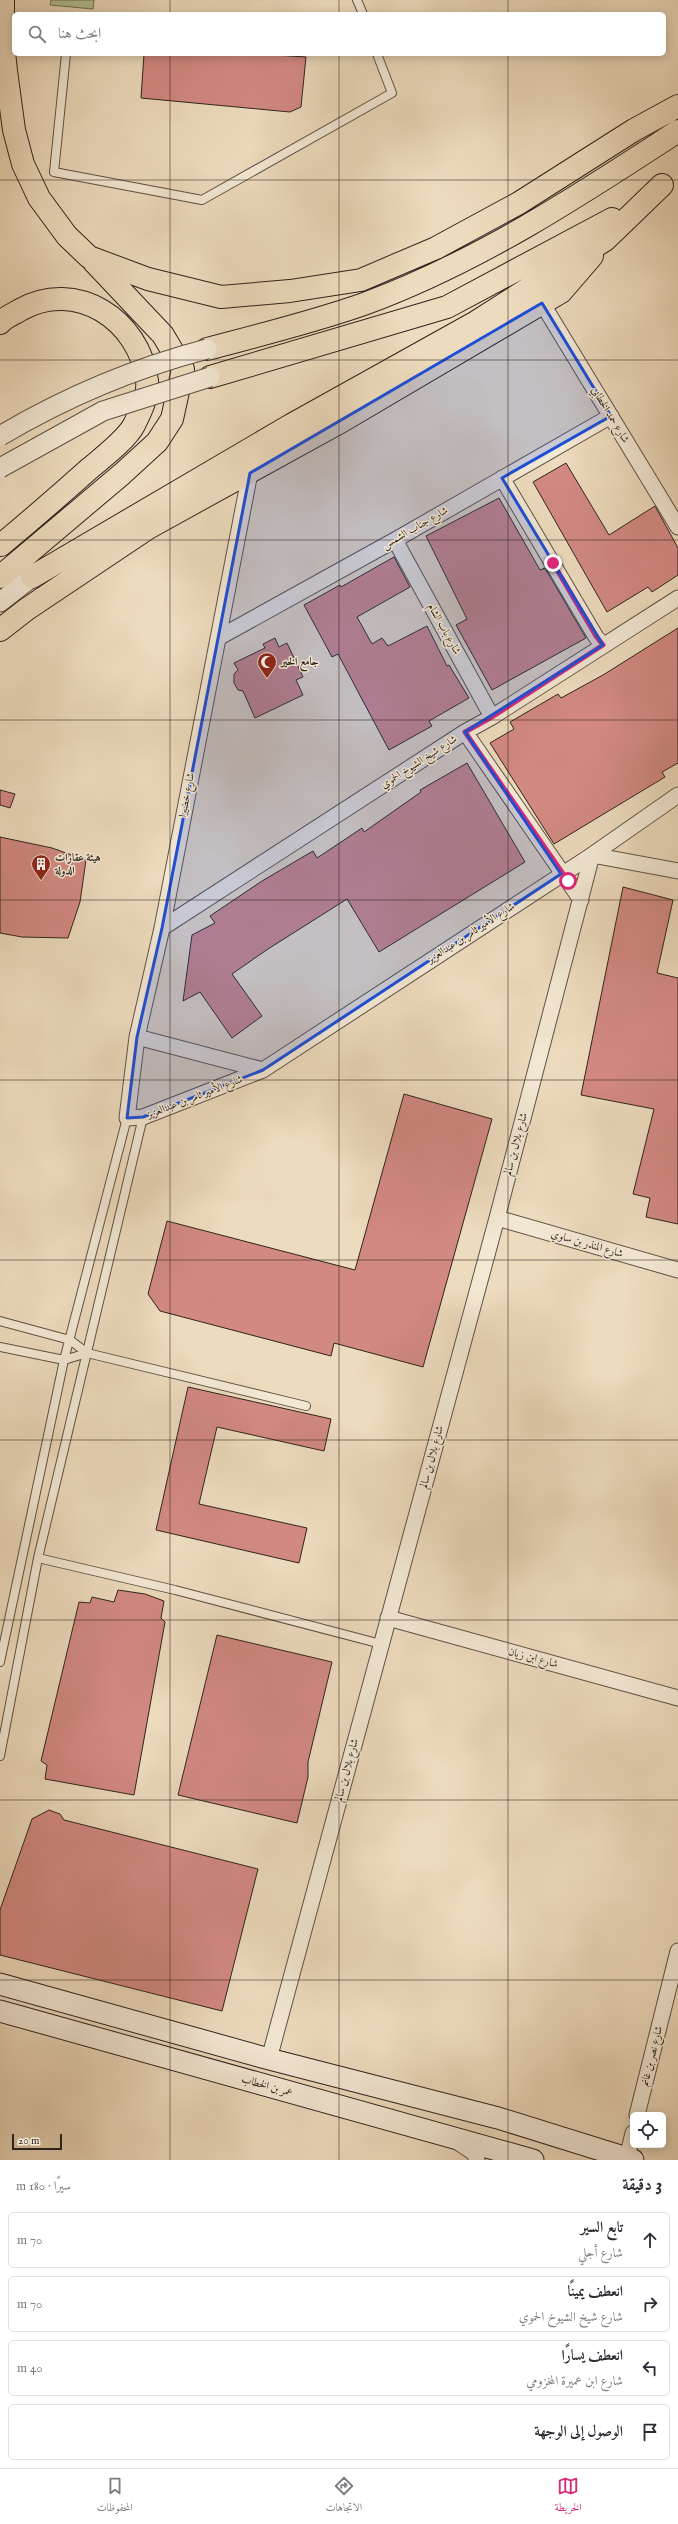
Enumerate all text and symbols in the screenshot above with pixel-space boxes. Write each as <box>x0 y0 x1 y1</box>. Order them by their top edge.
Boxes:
search box <box>12 12 666 56</box>
icon: search <box>26 23 48 45</box>
text: ابحث هنا <box>58 24 101 43</box>
street label: شارع حمد الخطابي <box>586 384 632 447</box>
street label: شارع جناب الشمس <box>379 503 452 554</box>
route end <box>544 554 562 572</box>
street label: شارع باب الشام <box>422 601 464 658</box>
mosque icon: جامع الخير <box>256 651 278 679</box>
place label: جامع الخير <box>279 655 319 672</box>
street label: شارع شيخ الشيوخ الحموي <box>378 732 461 794</box>
street label: شارع خضيرا <box>176 772 200 819</box>
place label: هيئة عقارات الدولة <box>54 851 101 878</box>
building icon: هيئة عقارات الدولة <box>30 853 52 881</box>
route start <box>559 872 577 890</box>
street label: شارع الأمير ثامر بن عبدالعزيز <box>423 898 519 969</box>
street label: شارع الأمير ثامر بن عبدالعزيز <box>143 1070 246 1124</box>
street label: شارع بلال بن سالم <box>501 1111 533 1177</box>
street label: شارع المنذر بن ساوي <box>549 1227 625 1263</box>
street label: شارع بلال بن سالم <box>417 1424 449 1490</box>
street label: شارع ابن زيان <box>506 1645 560 1673</box>
street label: شارع بلال بن سالم <box>332 1737 364 1803</box>
street label: شارع نصر بن غانم <box>638 2024 668 2088</box>
street label: عمر بن الخطاب <box>240 2072 294 2100</box>
map controls <box>630 2112 666 2148</box>
button: locate <box>630 2112 666 2148</box>
scale bar <box>12 2132 62 2151</box>
text: 20 m <box>18 2134 39 2148</box>
text: 3 دقيقة <box>622 2175 662 2196</box>
text: سيرًا · 180 m <box>16 2178 71 2195</box>
text: تابع السير <box>581 2218 623 2237</box>
icon: ahead <box>639 2229 661 2251</box>
text: 70 m <box>17 2232 42 2249</box>
text: شارع أجلي <box>578 2245 623 2262</box>
text: انعطف يمينًا <box>567 2282 623 2301</box>
icon: right <box>639 2293 661 2315</box>
text: 70 m <box>17 2296 42 2313</box>
text: شارع شيخ الشيوخ الحموي <box>519 2309 623 2326</box>
text: انعطف يسارًا <box>561 2346 623 2365</box>
icon: left <box>639 2357 661 2379</box>
text: 40 m <box>17 2360 43 2377</box>
text: شارع ابن عميرة المخزومي <box>526 2373 623 2390</box>
icon: arrive <box>639 2421 661 2443</box>
text: الوصول إلى الوجهة <box>534 2422 623 2441</box>
tab: المحفوظات <box>96 2475 133 2518</box>
tab: الاتجاهات <box>325 2475 362 2518</box>
tab: الخريطة <box>555 2475 582 2518</box>

